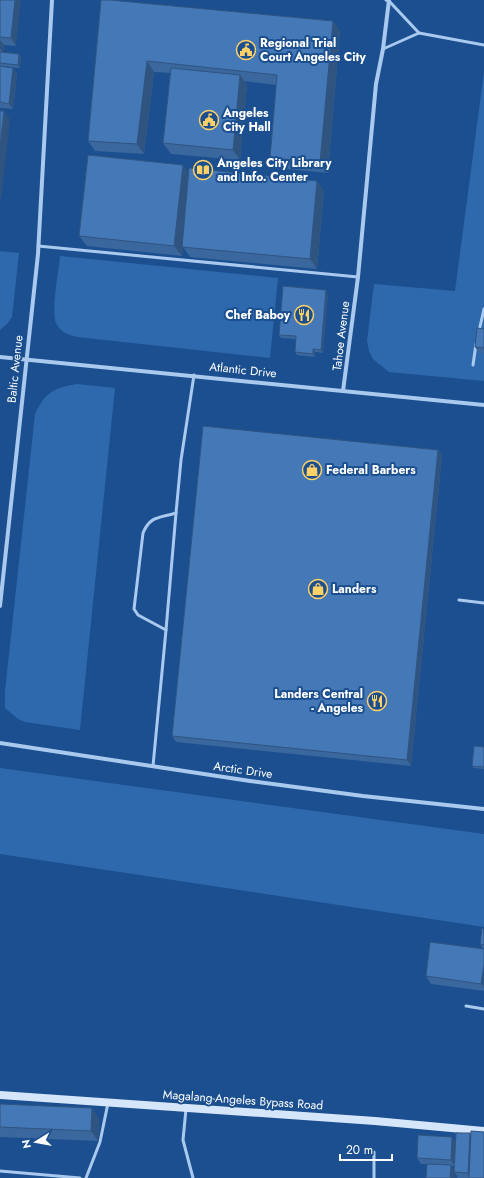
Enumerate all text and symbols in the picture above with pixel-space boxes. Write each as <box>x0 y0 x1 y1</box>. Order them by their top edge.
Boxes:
place label: Regional Trial Court Angeles City <box>260 34 366 66</box>
public building icon: Regional Trial Court Angeles City <box>235 39 257 61</box>
place label: Angeles City Hall <box>222 104 271 136</box>
public building icon: Angeles City Hall <box>198 109 220 131</box>
place label: Angeles City Library and Info. Center <box>216 154 332 186</box>
library icon: Angeles City Library and Info. Center <box>192 159 214 181</box>
street label: Tahoe Avenue <box>328 300 354 372</box>
restaurant icon: Chef Baboy <box>293 304 315 326</box>
place label: Chef Baboy <box>225 306 291 324</box>
street label: Baltic Avenue <box>2 334 28 404</box>
street label: Atlantic Drive <box>208 358 278 382</box>
shop icon: Federal Barbers <box>301 459 323 481</box>
place label: Federal Barbers <box>326 461 416 479</box>
shop icon: Landers <box>307 578 329 600</box>
place label: Landers <box>332 580 377 598</box>
place label: Landers Central - Angeles <box>274 685 364 717</box>
restaurant icon: Landers Central - Angeles <box>366 690 388 712</box>
street label: Arctic Drive <box>212 757 274 783</box>
street label: Magalang-Angeles Bypass Road <box>162 1085 324 1115</box>
north arrow <box>16 1122 56 1162</box>
scale bar <box>340 1136 392 1162</box>
text: N <box>17 1138 35 1150</box>
text: 20 m <box>346 1141 373 1159</box>

